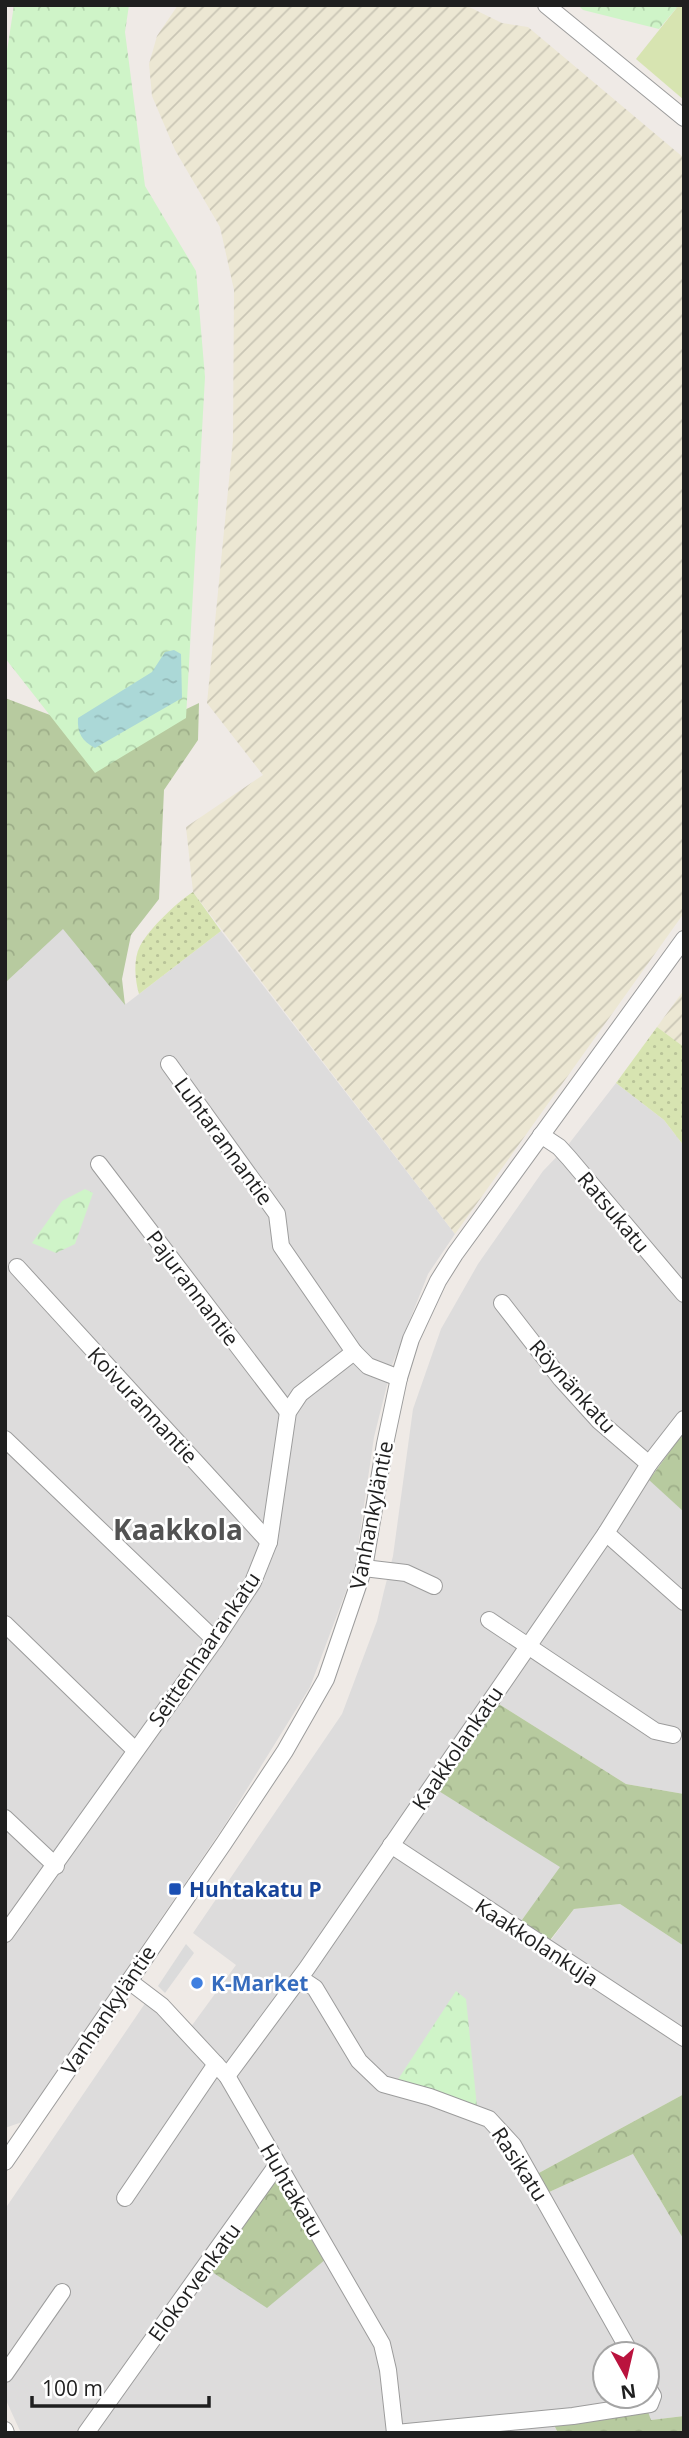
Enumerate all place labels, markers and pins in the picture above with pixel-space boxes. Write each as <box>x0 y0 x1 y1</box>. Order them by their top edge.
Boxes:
place label: Huhtakatu P <box>189 1875 322 1903</box>
marker: Huhtakatu P <box>167 1881 183 1897</box>
place label: K-Market <box>211 1969 308 1997</box>
marker: K-Market <box>189 1975 205 1991</box>

